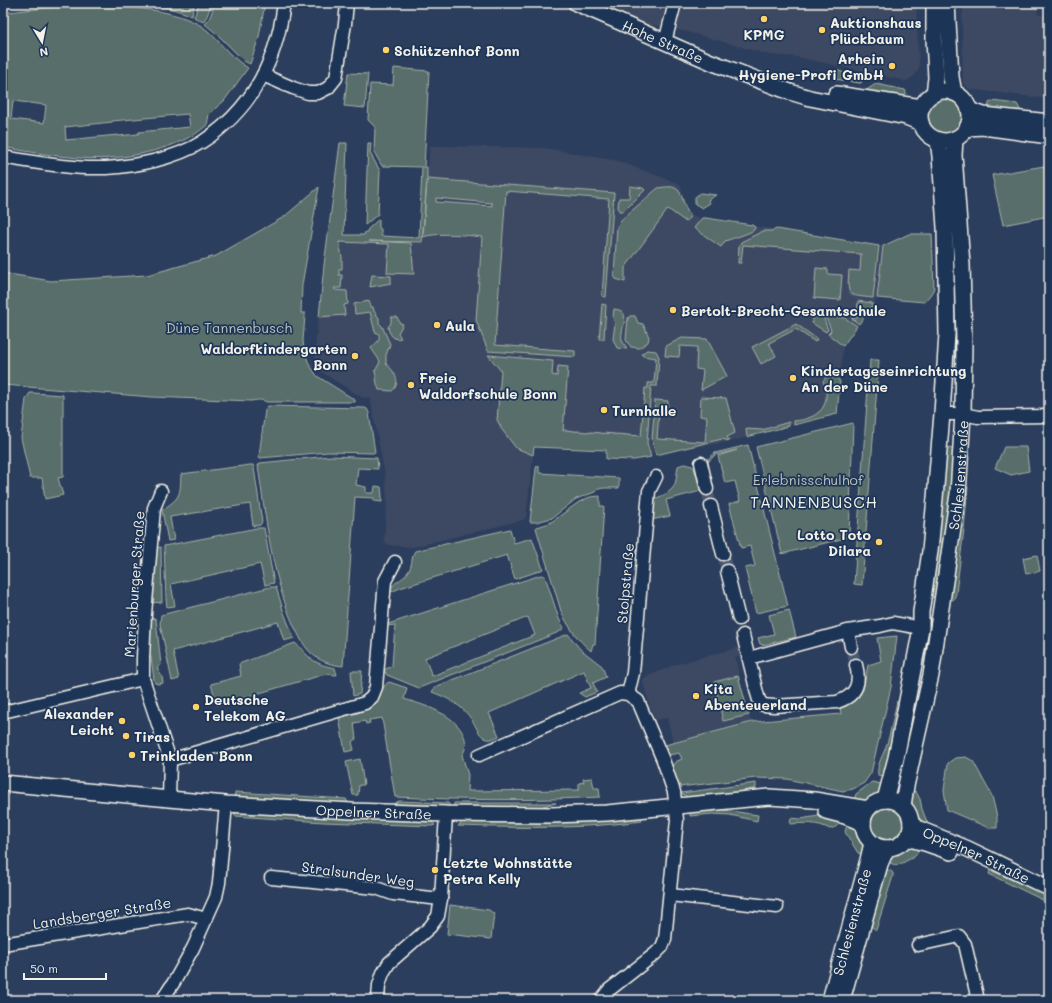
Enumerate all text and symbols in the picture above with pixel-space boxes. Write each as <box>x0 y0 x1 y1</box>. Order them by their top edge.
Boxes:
place label: Auktionshaus Plückbaum <box>830 13 922 48</box>
marker: KPMG <box>759 14 769 24</box>
street label: Hohe Straße <box>620 15 707 67</box>
north arrow <box>22 22 62 62</box>
place label: KPMG <box>744 25 785 44</box>
marker: Auktionshaus Plückbaum <box>817 25 827 35</box>
place label: Schützenhof Bonn <box>394 41 519 60</box>
text: N <box>38 44 49 60</box>
marker: Schützenhof Bonn <box>381 45 391 55</box>
place label: Arhein Hygiene-Profi GmbH <box>738 49 884 84</box>
marker: Arhein Hygiene-Profi GmbH <box>887 61 897 71</box>
place label: Bertolt-Brecht-Gesamtschule <box>681 301 886 320</box>
marker: Bertolt-Brecht-Gesamtschule <box>668 305 678 315</box>
place label: Aula <box>445 316 476 335</box>
park label: Düne Tannenbusch <box>166 318 292 337</box>
marker: Aula <box>432 320 442 330</box>
place label: Waldorfkindergarten Bonn <box>200 339 347 374</box>
marker: Waldorfkindergarten Bonn <box>350 351 360 361</box>
place label: Kindertageseinrichtung An der Düne <box>801 361 966 396</box>
place label: Freie Waldorfschule Bonn <box>419 368 557 403</box>
marker: Kindertageseinrichtung An der Düne <box>788 373 798 383</box>
marker: Freie Waldorfschule Bonn <box>406 380 416 390</box>
place label: Turnhalle <box>612 401 676 420</box>
marker: Turnhalle <box>599 405 609 415</box>
street label: Schlesienstraße <box>943 420 972 531</box>
park label: Erlebnisschulhof <box>753 470 864 489</box>
district label: TANNENBUSCH <box>750 491 878 512</box>
street label: Marienburger Straße <box>119 510 149 658</box>
place label: Lotto Toto Dilara <box>797 525 871 560</box>
marker: Lotto Toto Dilara <box>874 537 884 547</box>
street label: Stolpstraße <box>612 542 638 624</box>
place label: Kita Abenteuerland <box>704 679 807 714</box>
place label: Deutsche Telekom AG <box>204 690 286 725</box>
marker: Kita Abenteuerland <box>691 691 701 701</box>
marker: Deutsche Telekom AG <box>191 702 201 712</box>
place label: Alexander Leicht <box>44 704 114 739</box>
marker: Alexander Leicht <box>117 716 127 726</box>
place label: Tiras <box>134 727 170 746</box>
marker: Tiras <box>121 731 131 741</box>
place label: Trinkladen Bonn <box>140 746 253 765</box>
marker: Trinkladen Bonn <box>127 750 137 760</box>
street label: Oppelner Straße <box>315 800 432 823</box>
street label: Oppelner Straße <box>920 822 1033 887</box>
place label: Letzte Wohnstätte Petra Kelly <box>443 853 572 888</box>
street label: Stralsunder Weg <box>300 857 416 891</box>
marker: Letzte Wohnstätte Petra Kelly <box>430 865 440 875</box>
street label: Schlesienstraße <box>828 866 875 977</box>
street label: Landsberger Straße <box>31 893 173 933</box>
scale bar <box>24 955 106 981</box>
text: 50 m <box>30 960 58 976</box>

